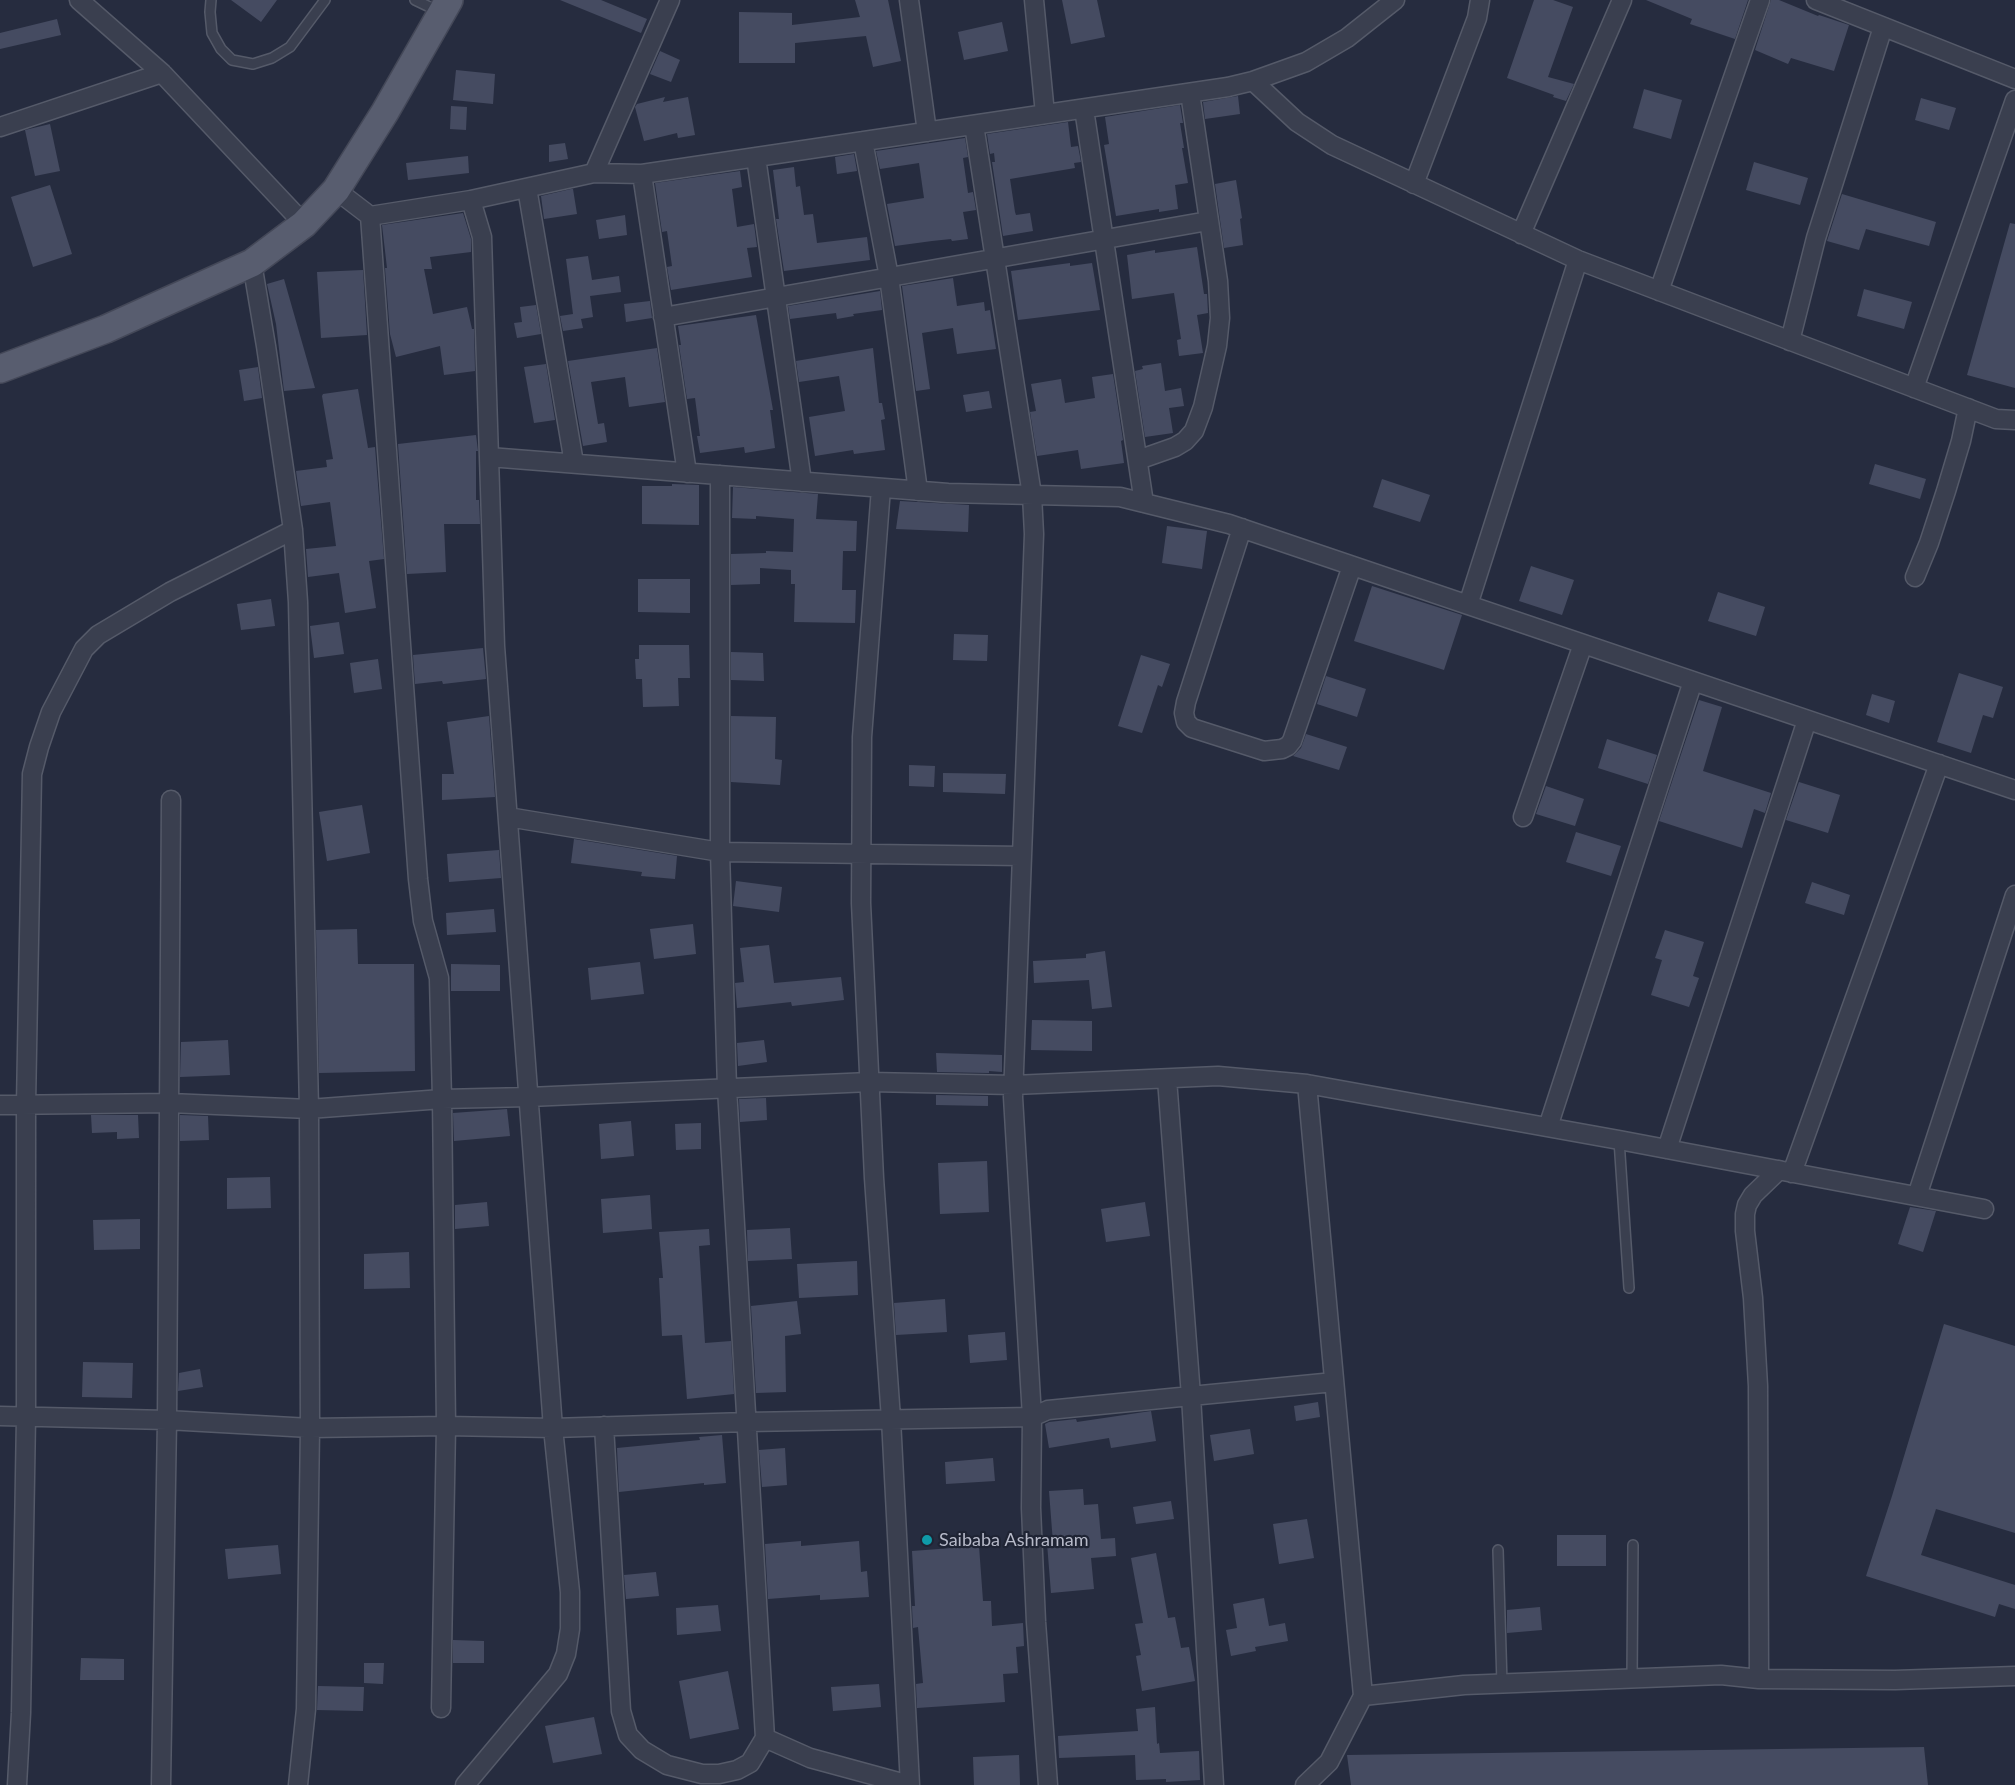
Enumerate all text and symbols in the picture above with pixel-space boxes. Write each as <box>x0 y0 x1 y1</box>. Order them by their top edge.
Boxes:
place label: Saibaba Ashramam <box>939 1529 1088 1551</box>
marker: Saibaba Ashramam <box>920 1533 934 1547</box>

